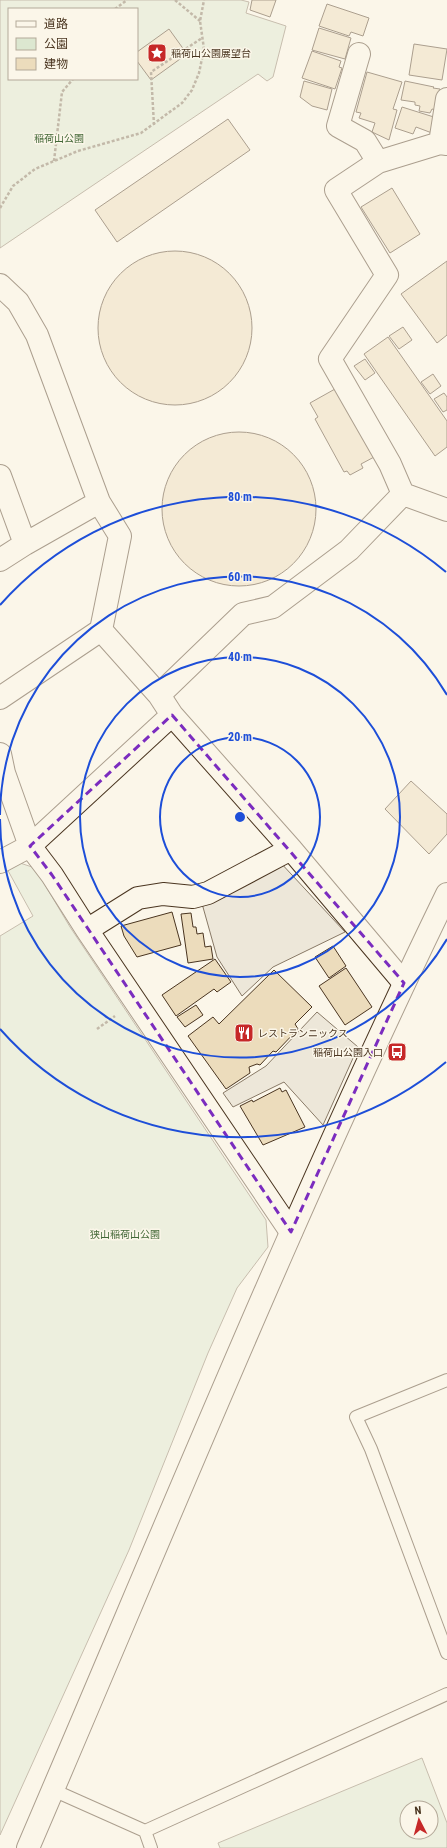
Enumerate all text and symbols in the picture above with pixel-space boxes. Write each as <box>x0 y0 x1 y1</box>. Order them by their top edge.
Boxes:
legend <box>8 8 138 80</box>
text: 道路 <box>44 17 68 31</box>
text: 公園 <box>44 37 68 51</box>
place icon: 稲荷山公園展望台 <box>146 42 168 64</box>
place label: 稲荷山公園展望台 <box>171 48 251 59</box>
text: 建物 <box>44 57 68 71</box>
park label: 稲荷山公園 <box>34 133 84 144</box>
text: 80 m <box>228 490 252 504</box>
text: 60 m <box>228 570 252 584</box>
text: 40 m <box>228 650 252 664</box>
text: 20 m <box>228 730 252 744</box>
centre of rings <box>233 810 247 824</box>
restaurant icon: レストランニックス <box>233 1022 255 1044</box>
place label: レストランニックス <box>258 1028 348 1039</box>
bus stop icon: 稲荷山公園入口 <box>386 1041 408 1063</box>
place label: 稲荷山公園入口 <box>313 1047 383 1058</box>
park label: 狭山稲荷山公園 <box>90 1229 160 1240</box>
north arrow <box>399 1800 439 1840</box>
text: N <box>414 1804 422 1817</box>

